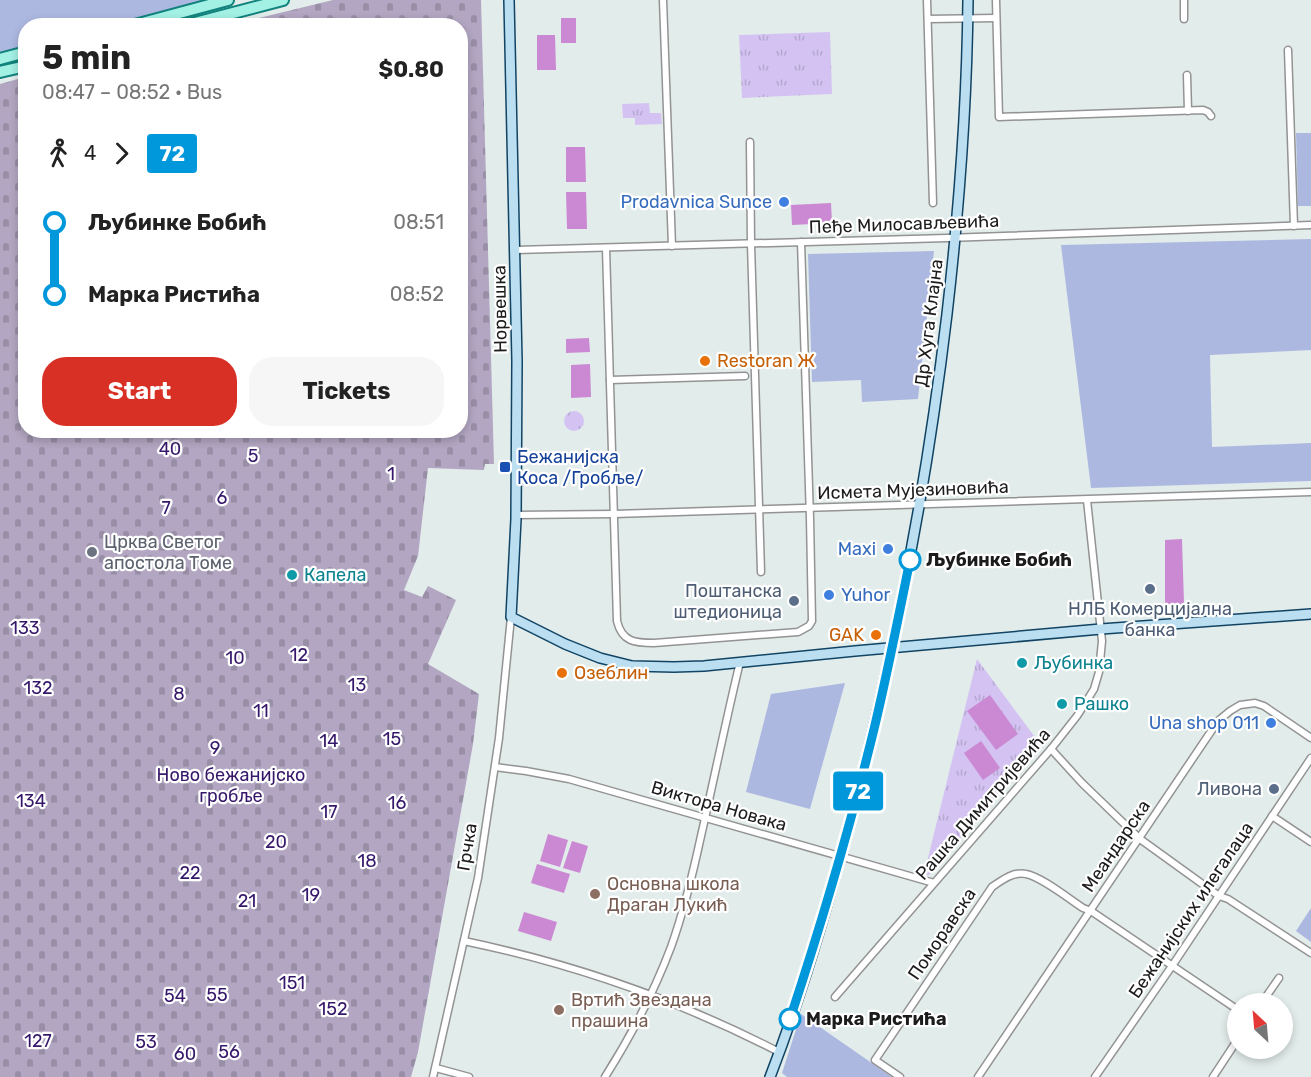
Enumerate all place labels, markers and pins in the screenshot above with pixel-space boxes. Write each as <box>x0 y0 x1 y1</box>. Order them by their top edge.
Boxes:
place label: Prodavnica Sunce <box>621 191 772 213</box>
marker: Prodavnica Sunce <box>777 195 791 209</box>
place label: Restoran Ж <box>717 350 815 372</box>
marker: Restoran Ж <box>698 354 712 368</box>
place label: Бежанијска Коса /Гробље/ <box>517 446 644 489</box>
marker: Бежанијска Коса /Гробље/ <box>498 460 512 474</box>
place label: Црква Светог апостола Томе <box>104 531 232 574</box>
place label: Maxi <box>838 538 876 560</box>
marker: Maxi <box>881 542 895 556</box>
marker: Црква Светог апостола Томе <box>85 545 99 559</box>
marker: Љубинке Бобић <box>899 549 921 571</box>
place label: Љубинке Бобић <box>926 549 1072 571</box>
place label: Капела <box>304 564 367 586</box>
marker: Капела <box>285 568 299 582</box>
place label: Поштанска штедионица <box>673 580 782 623</box>
marker: НЛБ Комерцијална банка <box>1143 582 1157 596</box>
place label: Yuhor <box>841 584 891 606</box>
marker: Yuhor <box>822 588 836 602</box>
marker: Поштанска штедионица <box>787 594 801 608</box>
place label: НЛБ Комерцијална банка <box>1068 598 1232 641</box>
place label: GAK <box>829 624 864 646</box>
marker: GAK <box>869 628 883 642</box>
place label: Љубинка <box>1034 652 1113 674</box>
marker: Љубинка <box>1015 656 1029 670</box>
place label: Озеблин <box>574 662 648 684</box>
marker: Озеблин <box>555 666 569 680</box>
place label: Рашко <box>1074 693 1129 715</box>
marker: Рашко <box>1055 697 1069 711</box>
place label: Una shop 011 <box>1149 712 1259 734</box>
marker: Una shop 011 <box>1264 716 1278 730</box>
place label: Ливона <box>1197 778 1262 800</box>
marker: Ливона <box>1267 782 1281 796</box>
place label: Основна школа Драган Лукић <box>607 873 740 916</box>
marker: Основна школа Драган Лукић <box>588 887 602 901</box>
place label: Вртић Звездана прашина <box>571 989 712 1032</box>
marker: Вртић Звездана прашина <box>552 1003 566 1017</box>
marker: Марка Ристића <box>779 1008 801 1030</box>
place label: Марка Ристића <box>806 1008 947 1030</box>

